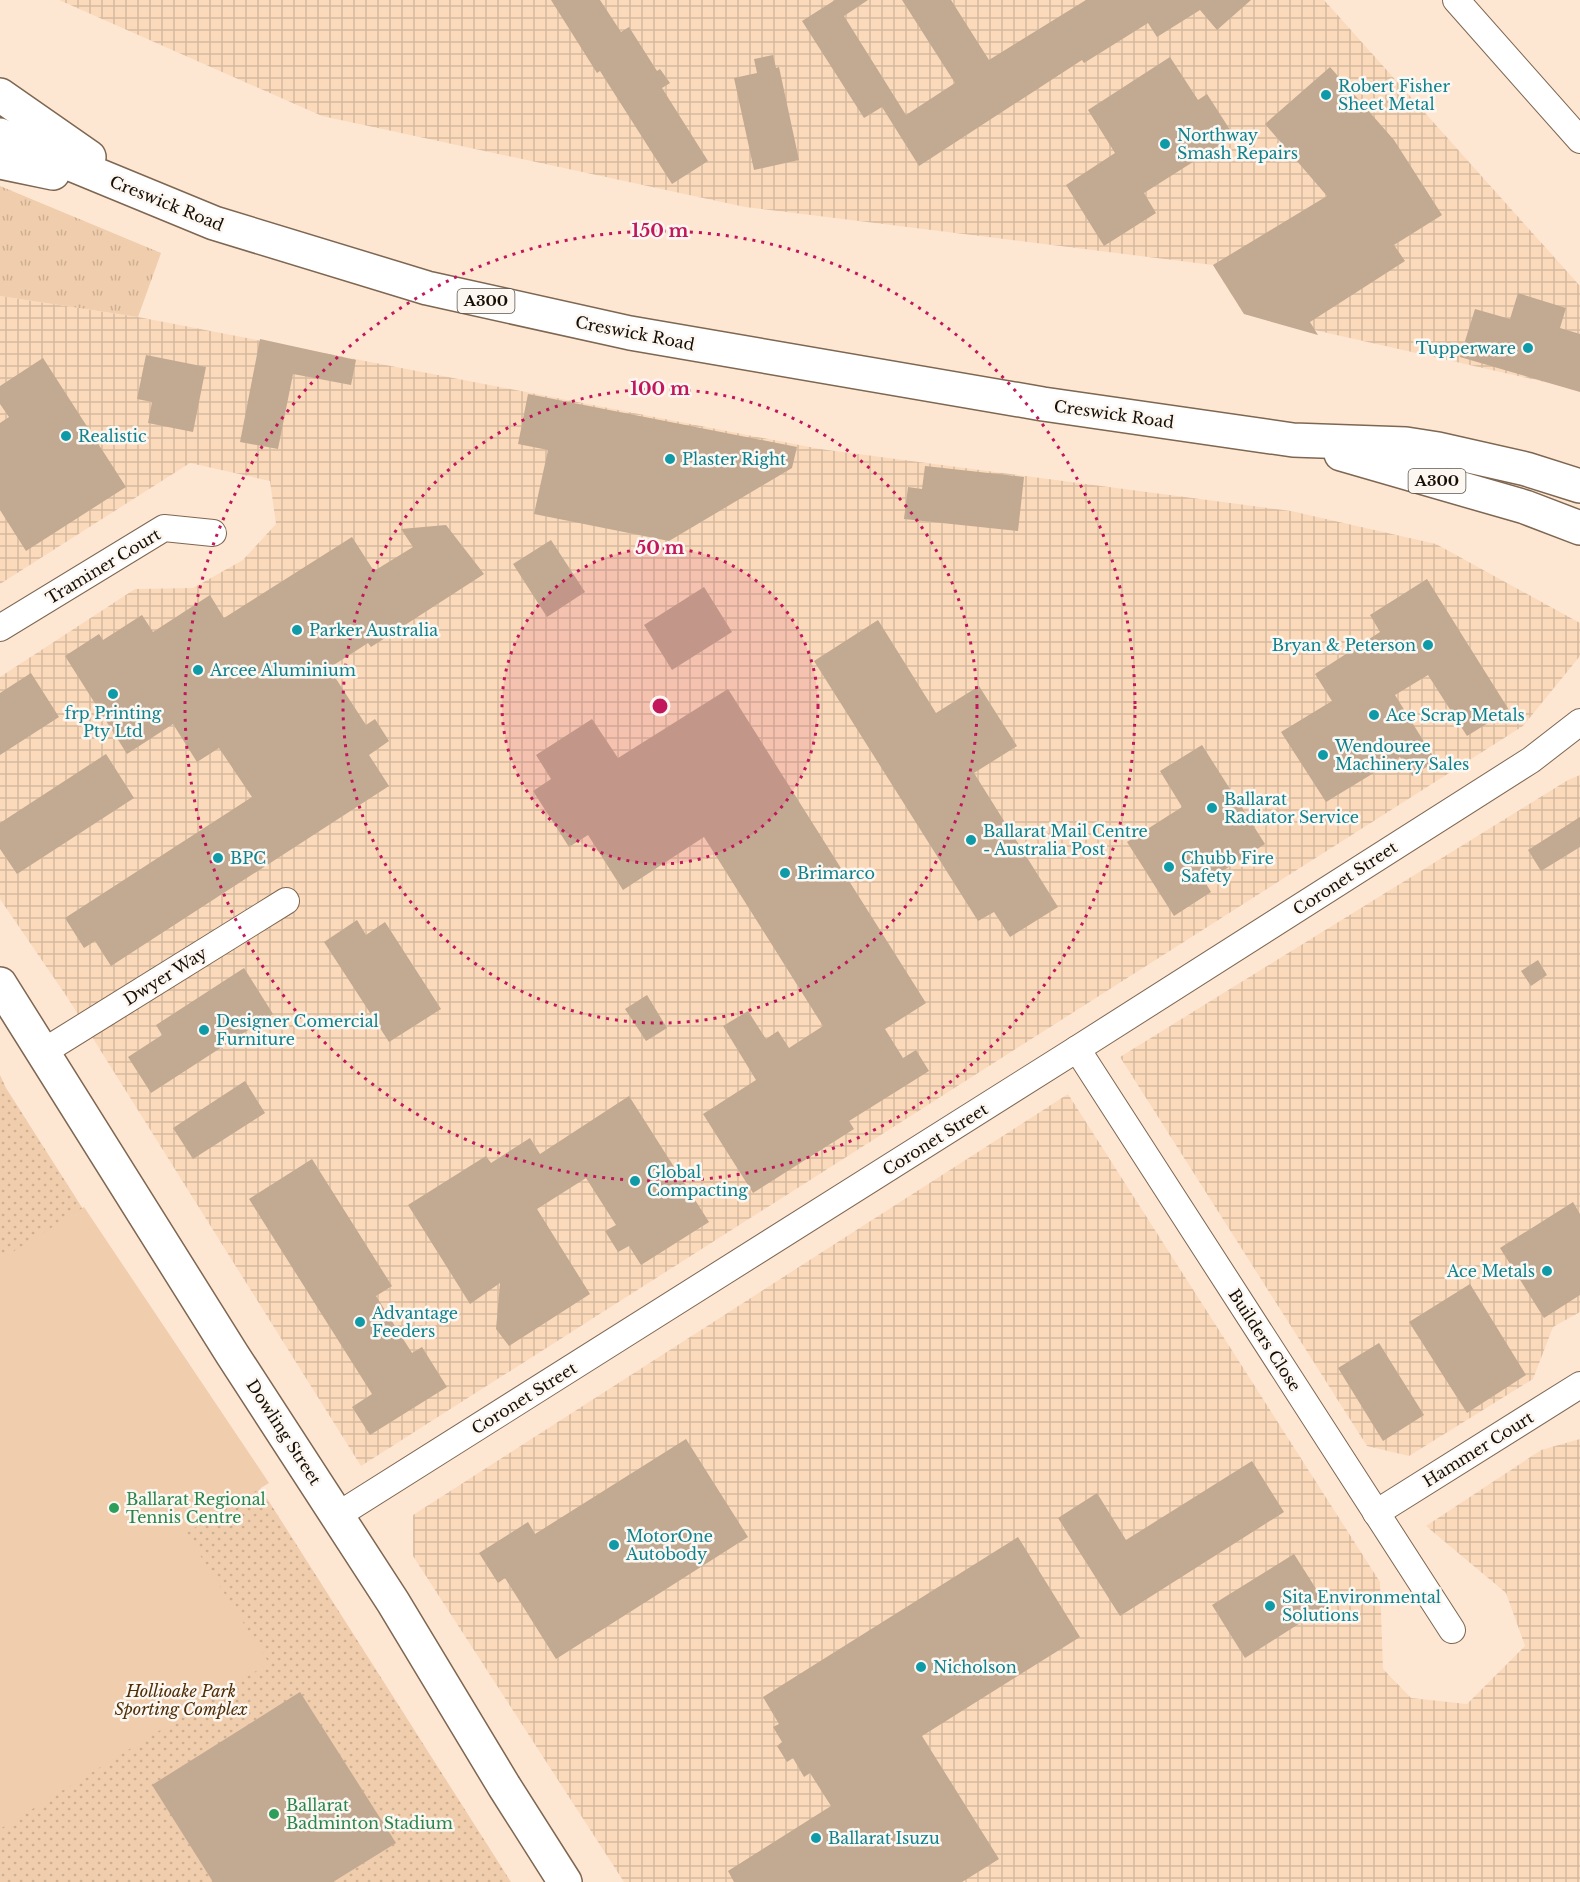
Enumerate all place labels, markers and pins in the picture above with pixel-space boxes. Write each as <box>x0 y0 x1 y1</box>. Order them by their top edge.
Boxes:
place label: Robert Fisher Sheet Metal <box>1338 76 1450 114</box>
marker: Robert Fisher Sheet Metal <box>1319 88 1333 102</box>
place label: Northway Smash Repairs <box>1177 125 1298 163</box>
marker: Northway Smash Repairs <box>1158 137 1172 151</box>
place label: Tupperware <box>1416 338 1516 358</box>
marker: Tupperware <box>1521 341 1535 355</box>
place label: Realistic <box>78 426 147 446</box>
marker: Realistic <box>59 429 73 443</box>
place label: Plaster Right <box>682 449 786 469</box>
marker: Plaster Right <box>663 452 677 466</box>
place label: Parker Australia <box>309 620 438 640</box>
marker: Parker Australia <box>290 623 304 637</box>
place label: Bryan & Peterson <box>1272 635 1416 655</box>
marker: Bryan & Peterson <box>1421 638 1435 652</box>
place label: Arcee Aluminium <box>209 660 356 680</box>
marker: Arcee Aluminium <box>191 663 205 677</box>
marker: frp Printing Pty Ltd <box>106 687 120 701</box>
centre of rings <box>650 696 670 716</box>
place label: frp Printing Pty Ltd <box>65 703 162 741</box>
place label: Ace Scrap Metals <box>1385 705 1525 725</box>
marker: Ace Scrap Metals <box>1367 708 1381 722</box>
place label: Wendouree Machinery Sales <box>1334 736 1469 774</box>
marker: Wendouree Machinery Sales <box>1316 748 1330 762</box>
place label: Ballarat Radiator Service <box>1224 789 1359 827</box>
marker: Ballarat Radiator Service <box>1205 801 1219 815</box>
place label: Ballarat Mail Centre - Australia Post <box>983 821 1148 859</box>
marker: Ballarat Mail Centre - Australia Post <box>964 833 978 847</box>
place label: BPC <box>230 848 266 868</box>
place label: Chubb Fire Safety <box>1181 848 1274 886</box>
marker: BPC <box>211 851 225 865</box>
marker: Chubb Fire Safety <box>1162 860 1176 874</box>
place label: Brimarco <box>797 863 875 883</box>
marker: Brimarco <box>778 866 792 880</box>
place label: Designer Comercial Furniture <box>216 1011 379 1049</box>
marker: Designer Comercial Furniture <box>197 1023 211 1037</box>
place label: Global Compacting <box>647 1162 748 1200</box>
marker: Global Compacting <box>628 1174 642 1188</box>
place label: Ace Metals <box>1446 1261 1535 1281</box>
marker: Ace Metals <box>1540 1264 1554 1278</box>
place label: Advantage Feeders <box>371 1303 458 1341</box>
marker: Advantage Feeders <box>353 1315 367 1329</box>
place label: Ballarat Regional Tennis Centre <box>126 1489 266 1527</box>
marker: Ballarat Regional Tennis Centre <box>107 1501 121 1515</box>
place label: MotorOne Autobody <box>625 1526 713 1564</box>
marker: MotorOne Autobody <box>607 1538 621 1552</box>
place label: Sita Environmental Solutions <box>1282 1587 1441 1625</box>
marker: Sita Environmental Solutions <box>1263 1599 1277 1613</box>
place label: Nicholson <box>933 1657 1017 1677</box>
marker: Nicholson <box>914 1660 928 1674</box>
place label: Ballarat Badminton Stadium <box>286 1795 453 1833</box>
marker: Ballarat Badminton Stadium <box>267 1807 281 1821</box>
place label: Ballarat Isuzu <box>828 1828 940 1848</box>
marker: Ballarat Isuzu <box>809 1831 823 1845</box>

